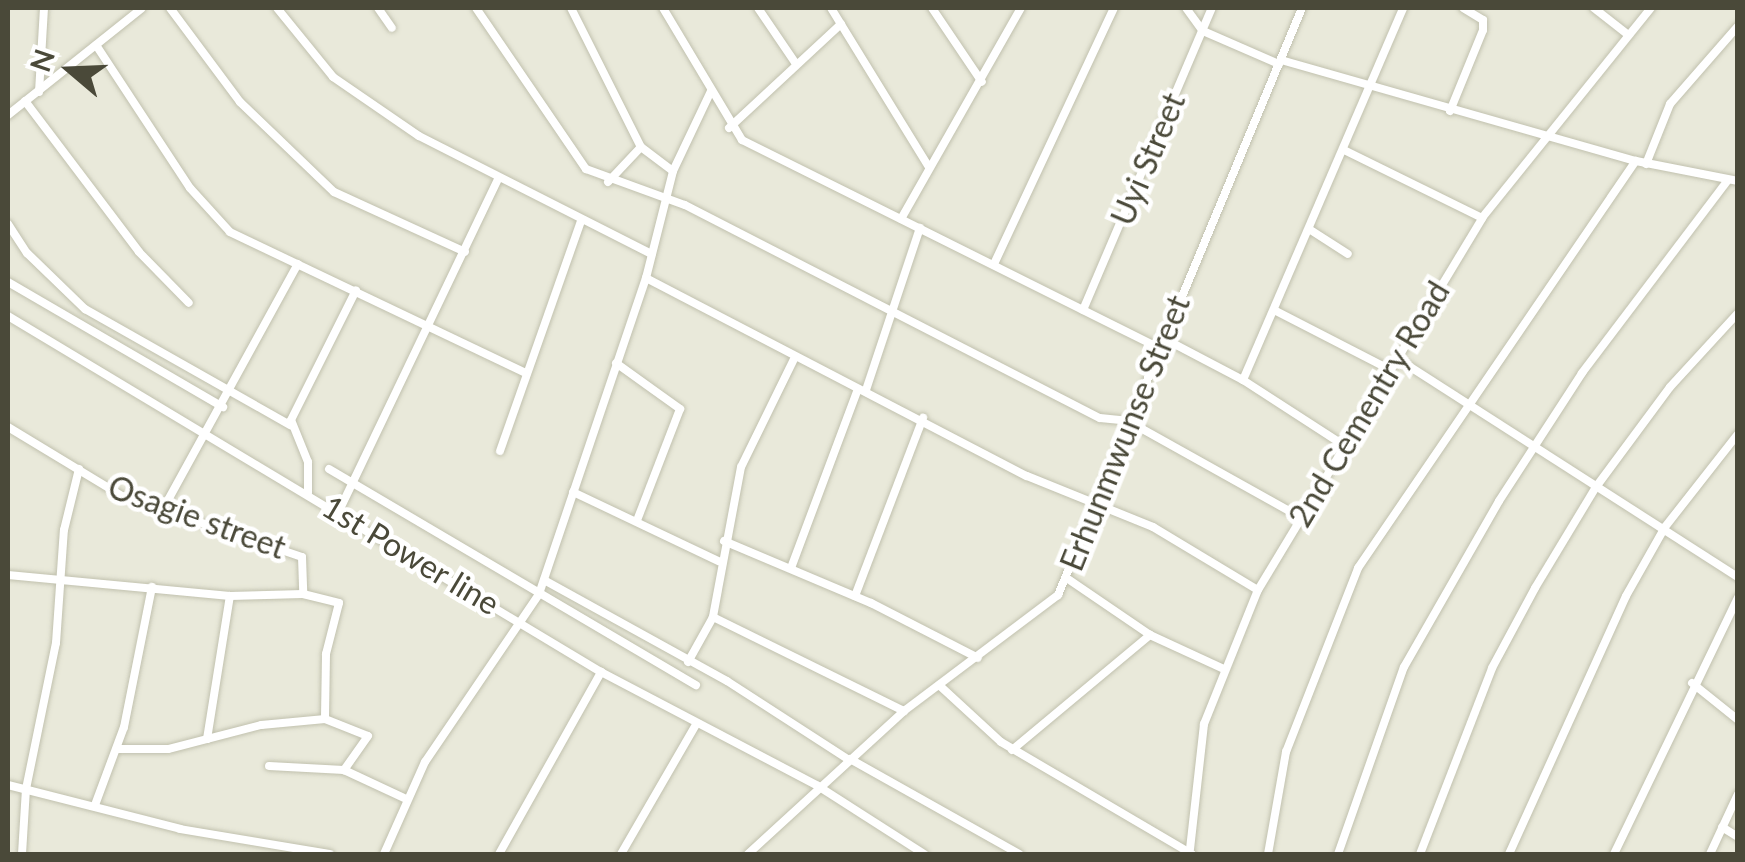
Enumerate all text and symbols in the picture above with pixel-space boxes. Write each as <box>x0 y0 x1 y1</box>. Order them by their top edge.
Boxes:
north arrow <box>20 20 120 120</box>
text: N <box>22 45 61 76</box>
street label: Uyi Street <box>1103 87 1193 231</box>
street label: 2nd Cementry Road <box>1280 274 1458 534</box>
street label: Erhunmwunse Street <box>1052 290 1198 576</box>
street label: Osagie street <box>103 467 291 567</box>
street label: 1st Power line <box>315 487 507 623</box>

